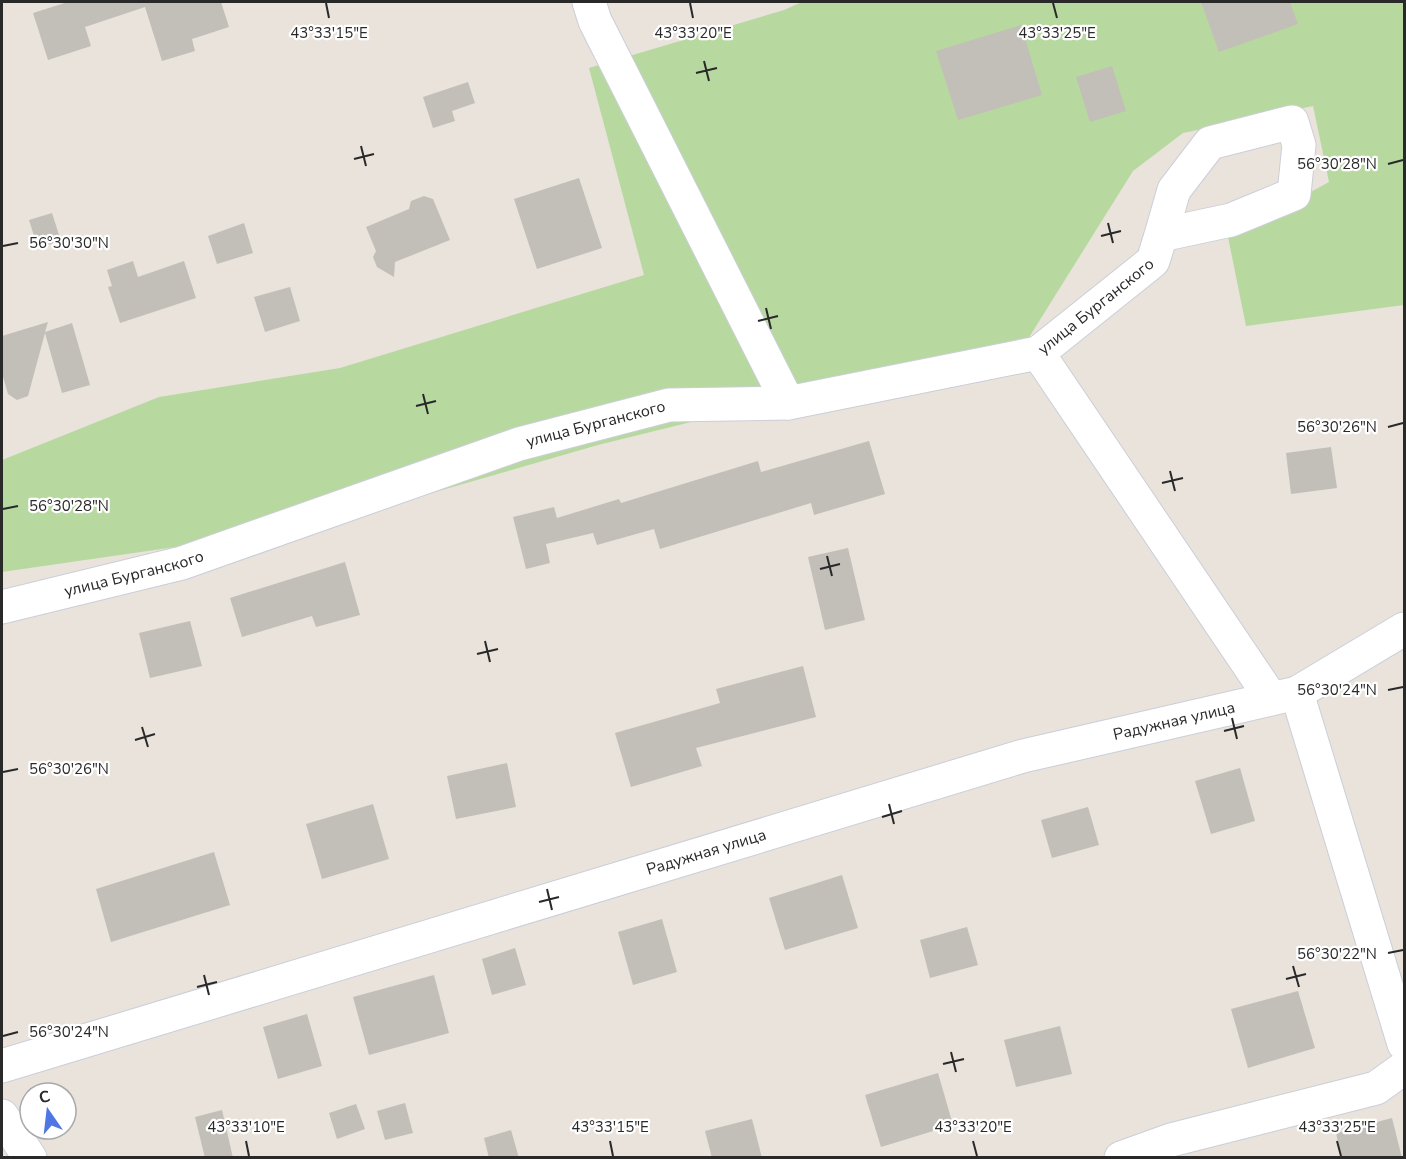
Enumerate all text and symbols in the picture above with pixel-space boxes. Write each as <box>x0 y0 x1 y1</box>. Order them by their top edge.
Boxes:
text: 43°33'15"E <box>290 23 368 43</box>
text: 43°33'20"E <box>654 23 732 43</box>
text: 43°33'25"E <box>1018 23 1096 43</box>
text: 56°30'28"N <box>1297 154 1377 174</box>
text: 56°30'30"N <box>29 233 109 253</box>
street label: улица Бурганского <box>1033 253 1159 360</box>
street label: улица Бурганского <box>524 395 668 453</box>
text: 56°30'26"N <box>1297 417 1377 437</box>
text: 56°30'28"N <box>29 496 109 516</box>
street label: улица Бурганского <box>62 545 207 602</box>
text: 56°30'24"N <box>1297 680 1377 700</box>
street label: Радужная улица <box>1111 697 1237 746</box>
text: 56°30'26"N <box>29 759 109 779</box>
street label: Радужная улица <box>644 824 769 881</box>
text: 56°30'22"N <box>1297 944 1377 964</box>
text: 56°30'24"N <box>29 1022 109 1042</box>
north arrow <box>18 1081 78 1141</box>
text: С <box>37 1085 53 1109</box>
text: 43°33'10"E <box>207 1117 285 1137</box>
text: 43°33'15"E <box>571 1117 649 1137</box>
text: 43°33'20"E <box>934 1117 1012 1137</box>
text: 43°33'25"E <box>1298 1117 1376 1137</box>

